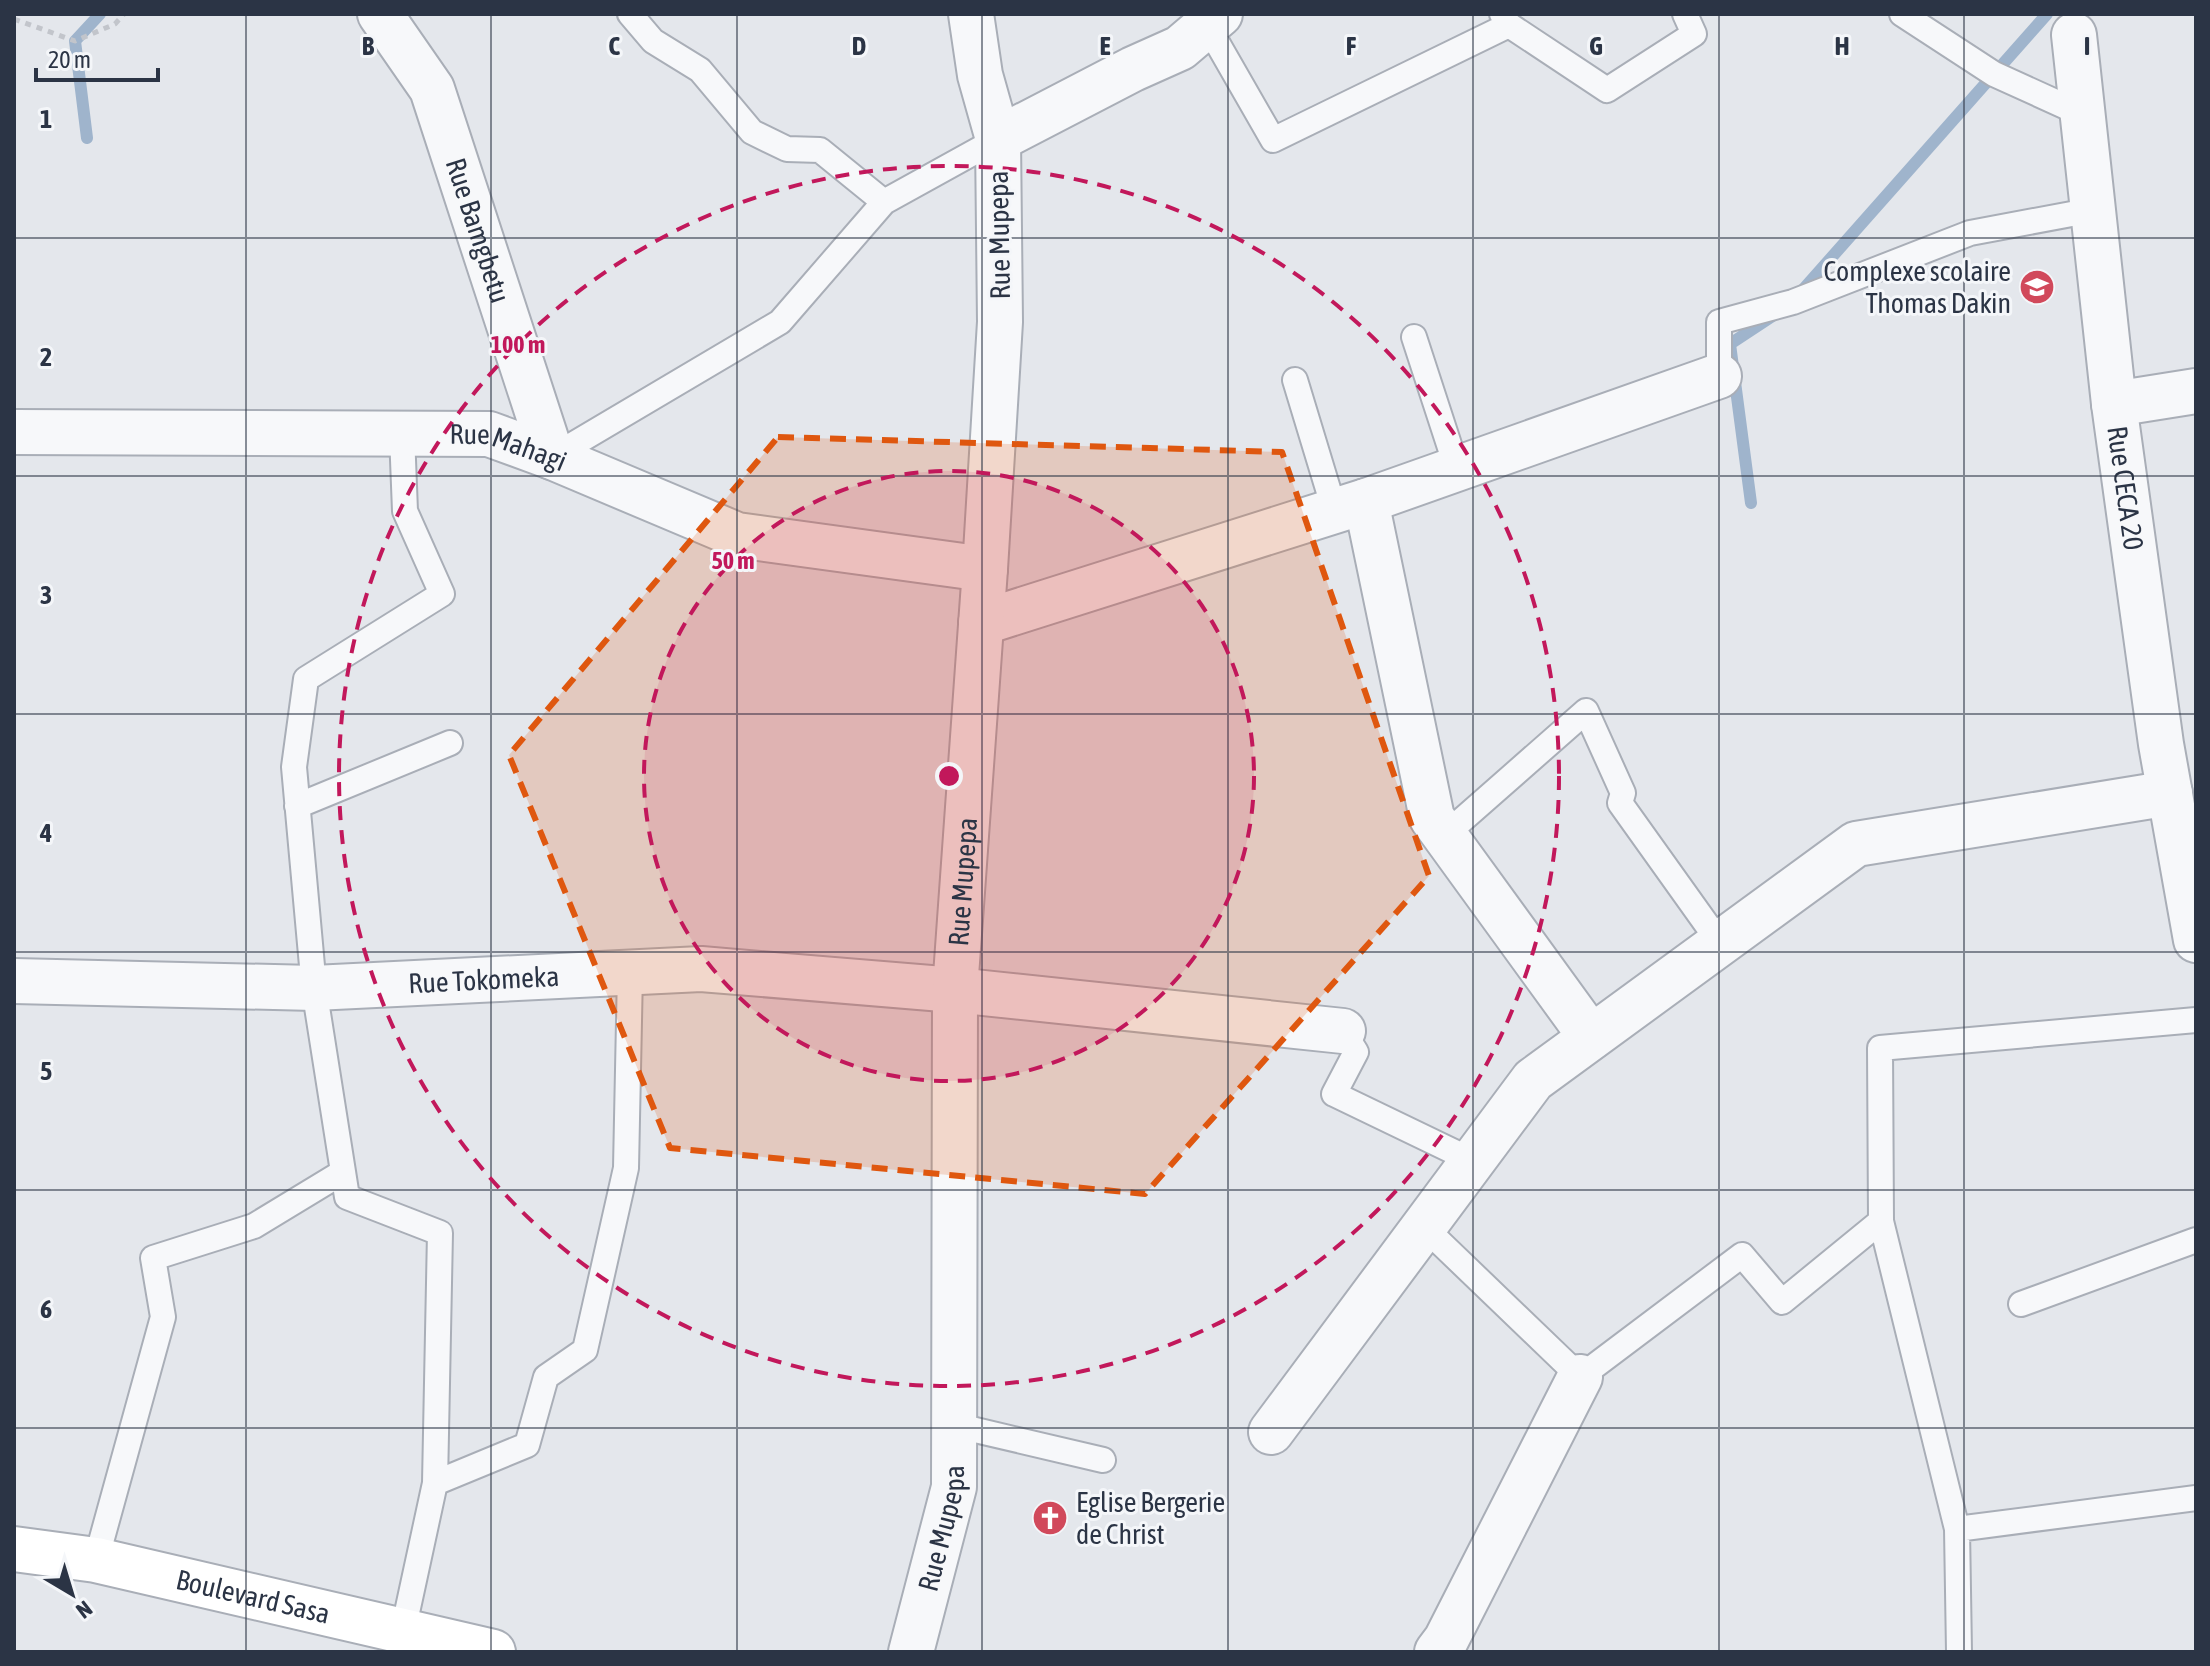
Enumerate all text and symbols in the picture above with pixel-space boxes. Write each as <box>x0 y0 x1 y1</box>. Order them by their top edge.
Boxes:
text: B <box>362 31 375 61</box>
text: C <box>608 31 620 61</box>
text: D <box>852 31 866 61</box>
text: E <box>1099 31 1111 61</box>
text: F <box>1346 31 1357 61</box>
text: G <box>1589 31 1603 61</box>
text: H <box>1834 31 1850 61</box>
text: I <box>2084 31 2090 61</box>
scale bar <box>36 32 158 82</box>
text: 20 m <box>48 46 91 73</box>
text: 1 <box>40 104 52 134</box>
street label: Rue Bamgbetu <box>440 154 517 307</box>
street label: Rue Mupepa <box>982 170 1016 300</box>
place label: Complexe scolaire Thomas Dakin <box>1823 255 2011 319</box>
school or university icon: Complexe scolaire Thomas Dakin <box>2018 268 2056 306</box>
text: 100 m <box>491 331 545 358</box>
text: 2 <box>40 342 52 372</box>
street label: Rue Mahagi <box>449 418 572 477</box>
street label: Rue CECA 20 <box>2101 424 2150 552</box>
text: 50 m <box>711 547 755 574</box>
text: 3 <box>40 580 52 610</box>
centre of rings <box>935 762 963 790</box>
street label: Rue Mupepa <box>942 816 983 947</box>
text: 4 <box>39 818 52 848</box>
street label: Rue Tokomeka <box>407 960 560 999</box>
text: 5 <box>40 1056 52 1086</box>
text: 6 <box>40 1294 52 1324</box>
street label: Rue Mupepa <box>912 1465 970 1594</box>
place label: Eglise Bergerie de Christ <box>1076 1486 1225 1550</box>
church icon: Eglise Bergerie de Christ <box>1031 1499 1069 1537</box>
north arrow <box>32 1554 112 1634</box>
street label: Boulevard Sasa <box>173 1563 333 1630</box>
text: N <box>71 1596 97 1624</box>

